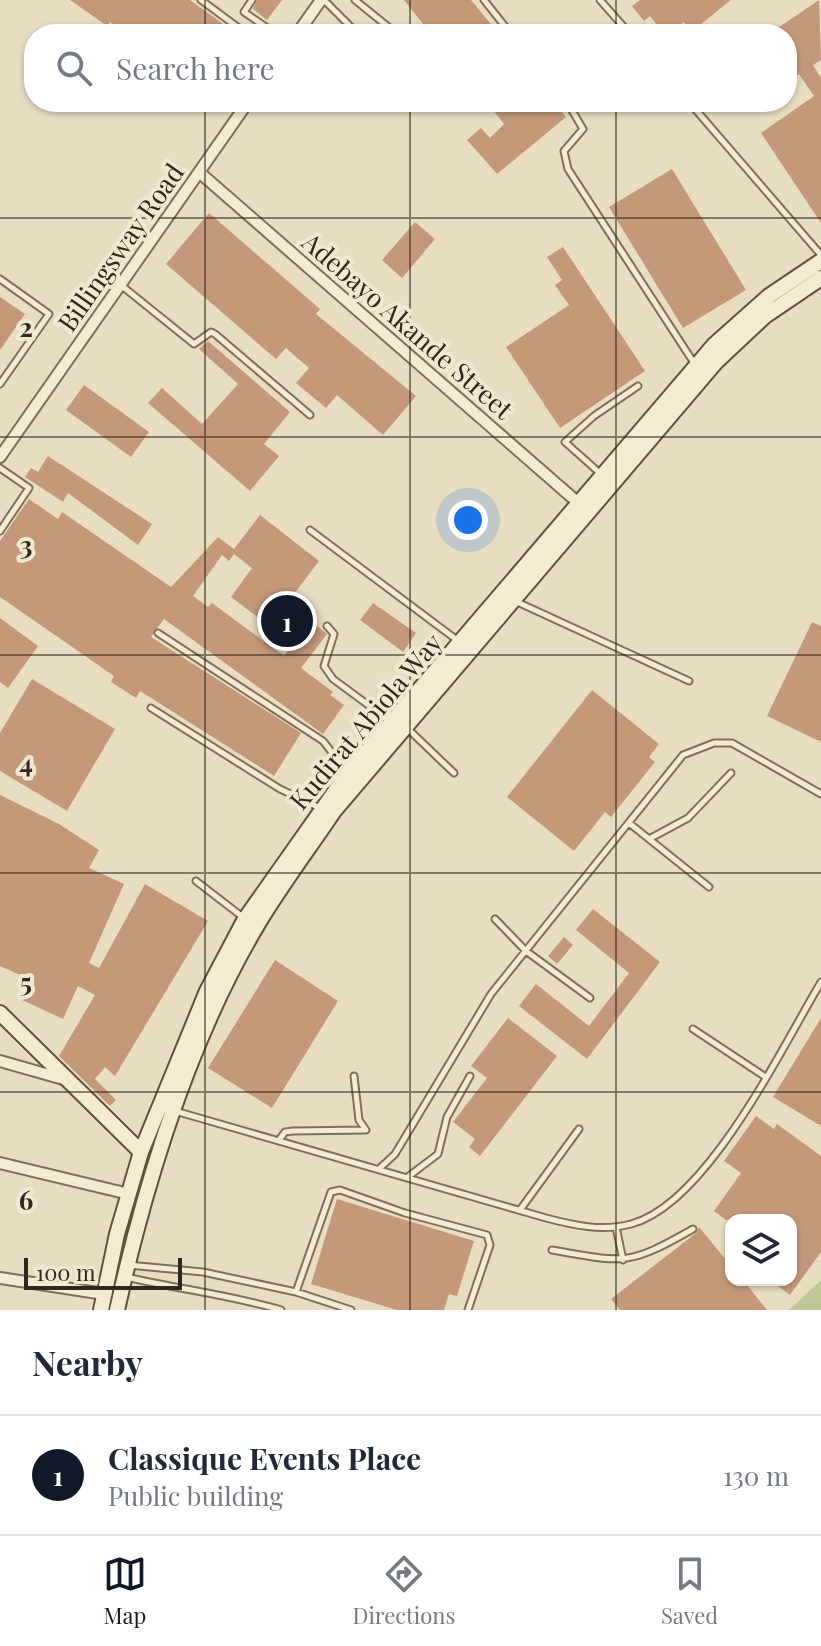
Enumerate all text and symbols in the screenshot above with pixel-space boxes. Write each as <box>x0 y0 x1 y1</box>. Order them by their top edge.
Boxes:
search box <box>24 24 797 112</box>
icon: search <box>52 46 96 90</box>
text: Search here <box>116 48 275 88</box>
street label: Billingsway Road <box>49 156 191 338</box>
street label: Adebayo Akande Street <box>295 223 521 427</box>
text: 2 <box>19 309 33 344</box>
your location <box>448 500 488 540</box>
text: 3 <box>20 527 32 562</box>
pin: 1 <box>261 591 313 651</box>
street label: Kudirat Abiola Way <box>281 625 449 817</box>
text: 4 <box>19 745 33 780</box>
text: 5 <box>20 964 32 999</box>
text: 6 <box>19 1182 33 1217</box>
map controls <box>725 1214 797 1286</box>
button: layers <box>725 1214 797 1286</box>
scale bar <box>24 1254 182 1290</box>
text: 100 m <box>36 1257 96 1287</box>
text: Nearby <box>32 1339 143 1385</box>
text: Classique Events Place <box>108 1438 421 1478</box>
text: 1 <box>53 1458 63 1493</box>
text: 130 m <box>723 1458 789 1493</box>
text: Public building <box>108 1478 283 1513</box>
tab: Map <box>103 1552 147 1630</box>
tab: Directions <box>352 1552 455 1630</box>
tab: Saved <box>661 1552 718 1630</box>

